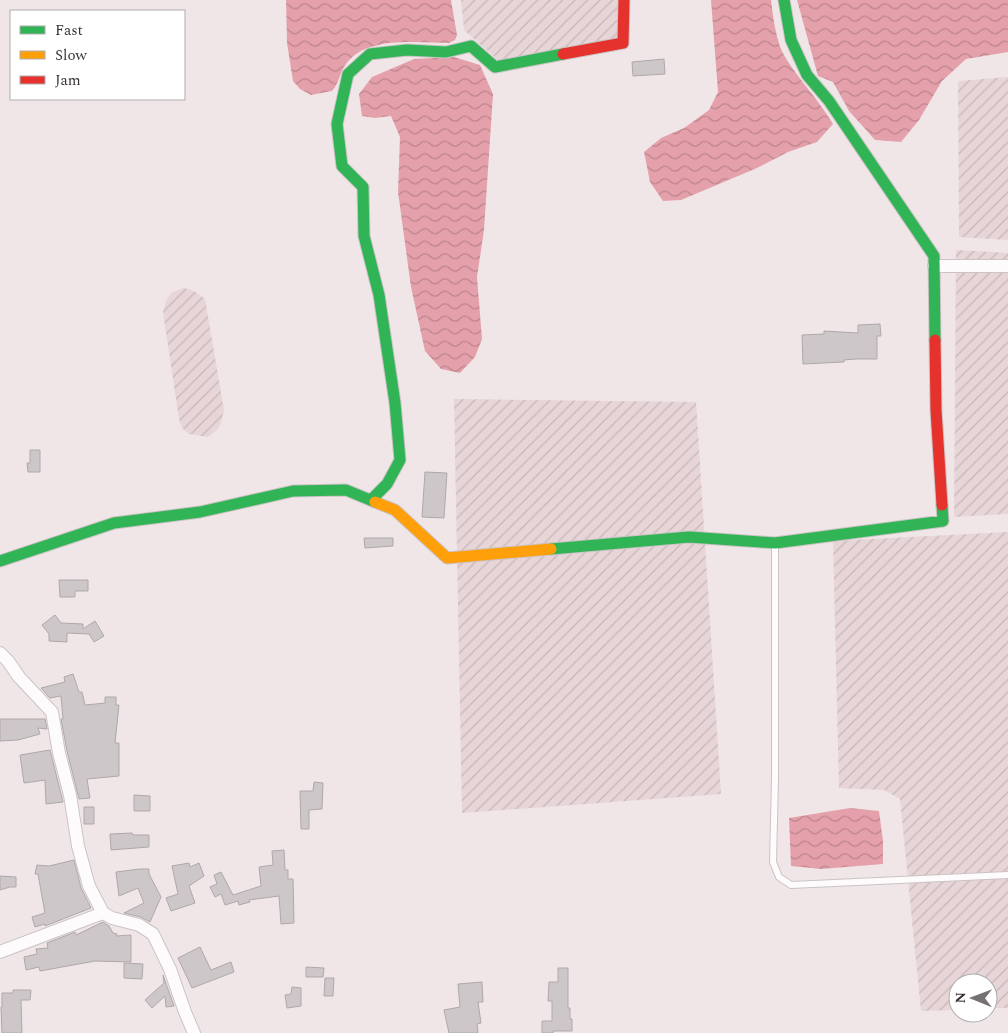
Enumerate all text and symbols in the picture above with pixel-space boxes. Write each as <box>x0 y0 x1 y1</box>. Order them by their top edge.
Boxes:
legend <box>10 10 185 100</box>
text: Fast <box>55 19 83 42</box>
text: Slow <box>55 44 87 67</box>
text: Jam <box>55 69 81 92</box>
north arrow <box>948 973 998 1023</box>
text: N <box>950 992 971 1004</box>

